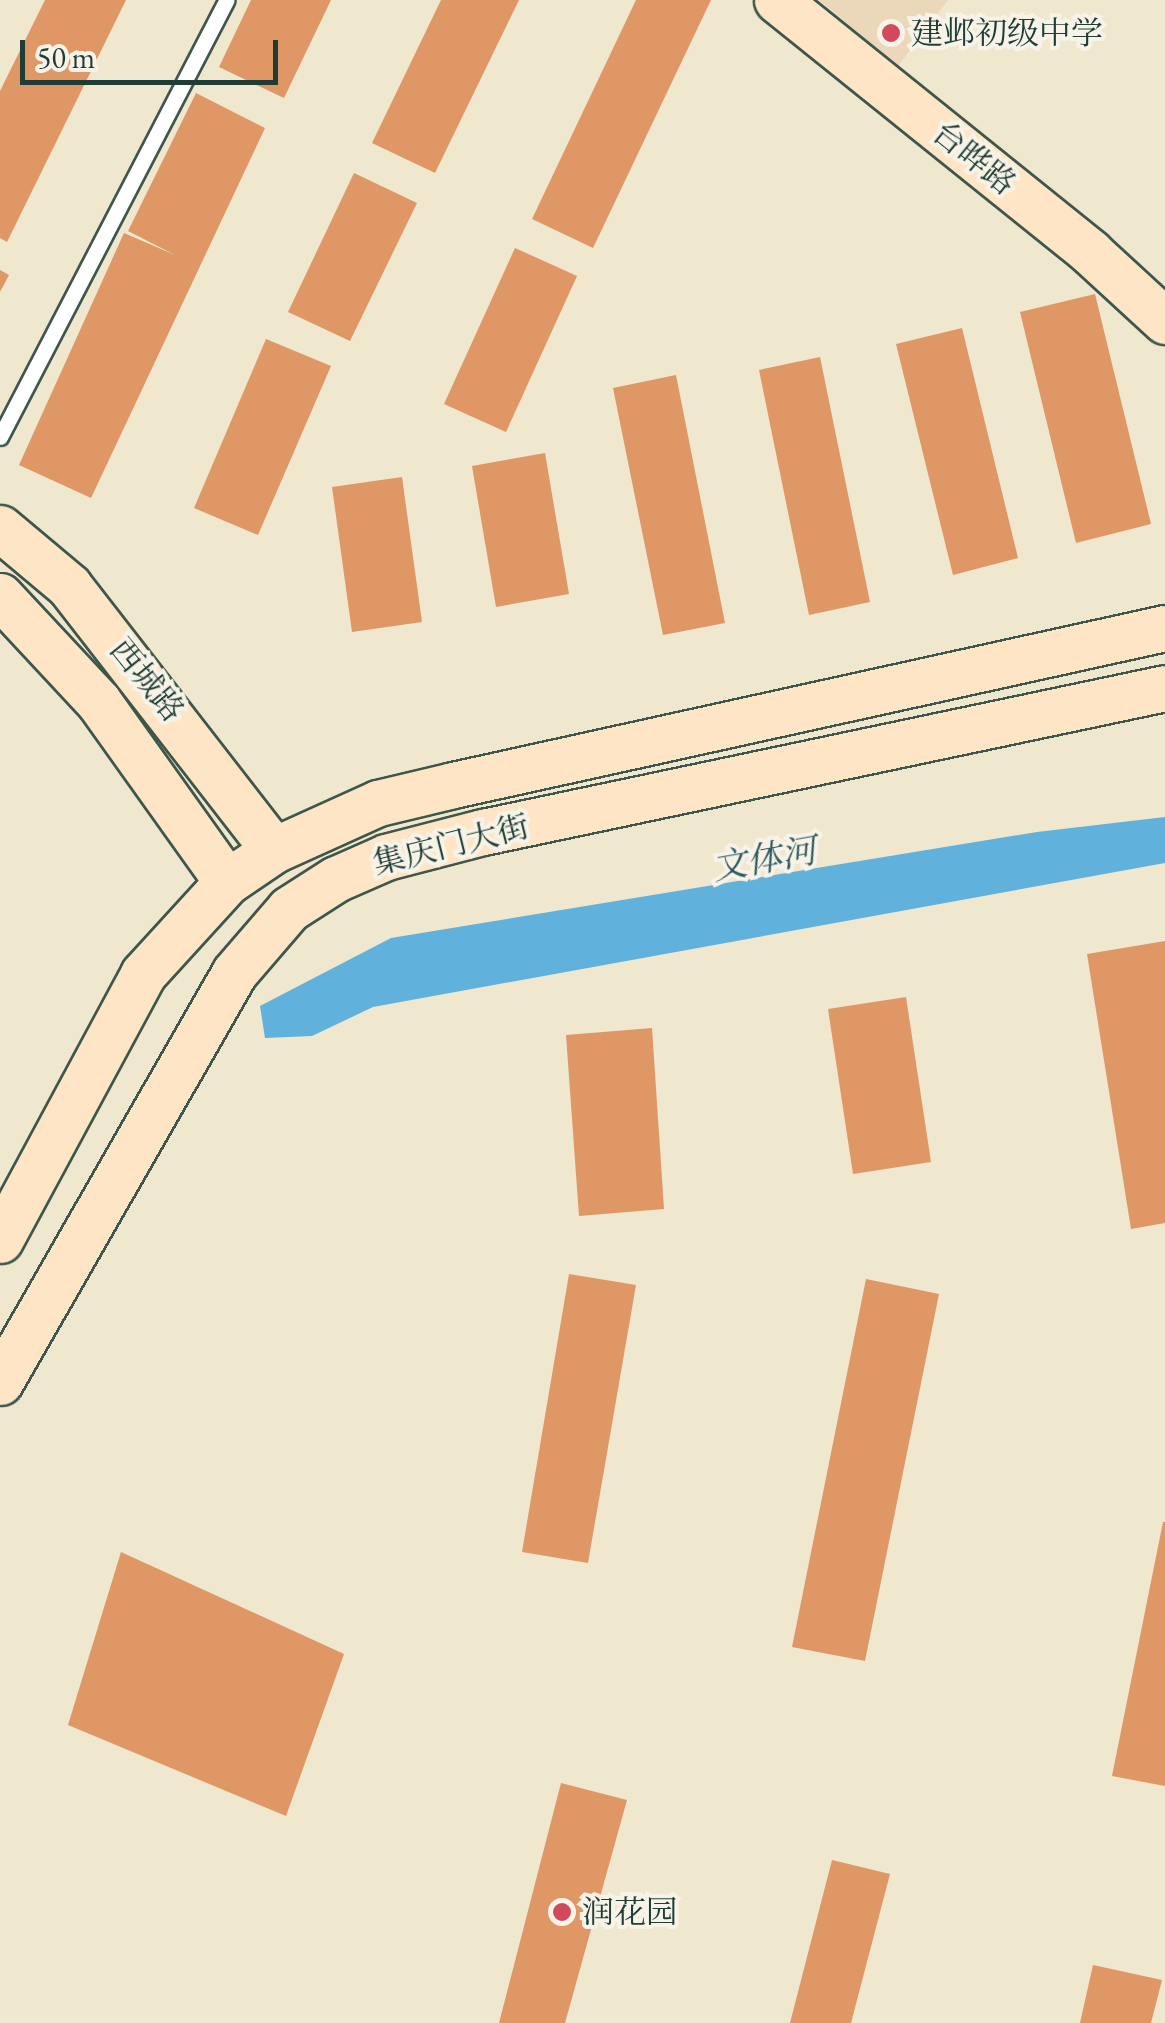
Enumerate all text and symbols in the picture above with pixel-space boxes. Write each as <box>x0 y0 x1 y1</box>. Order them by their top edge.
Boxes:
place label: 建邺初级中学 <box>911 14 1103 52</box>
scale bar <box>25 20 282 82</box>
marker: 建邺初级中学 <box>880 22 902 44</box>
text: 50 m <box>37 38 95 77</box>
street label: 台晔路 <box>925 113 1023 203</box>
street label: 西城路 <box>102 631 192 729</box>
street label: 集庆门大街 <box>369 807 533 883</box>
water label: 文体河 <box>709 829 819 889</box>
place label: 润花园 <box>582 1893 678 1931</box>
marker: 润花园 <box>551 1901 573 1923</box>

